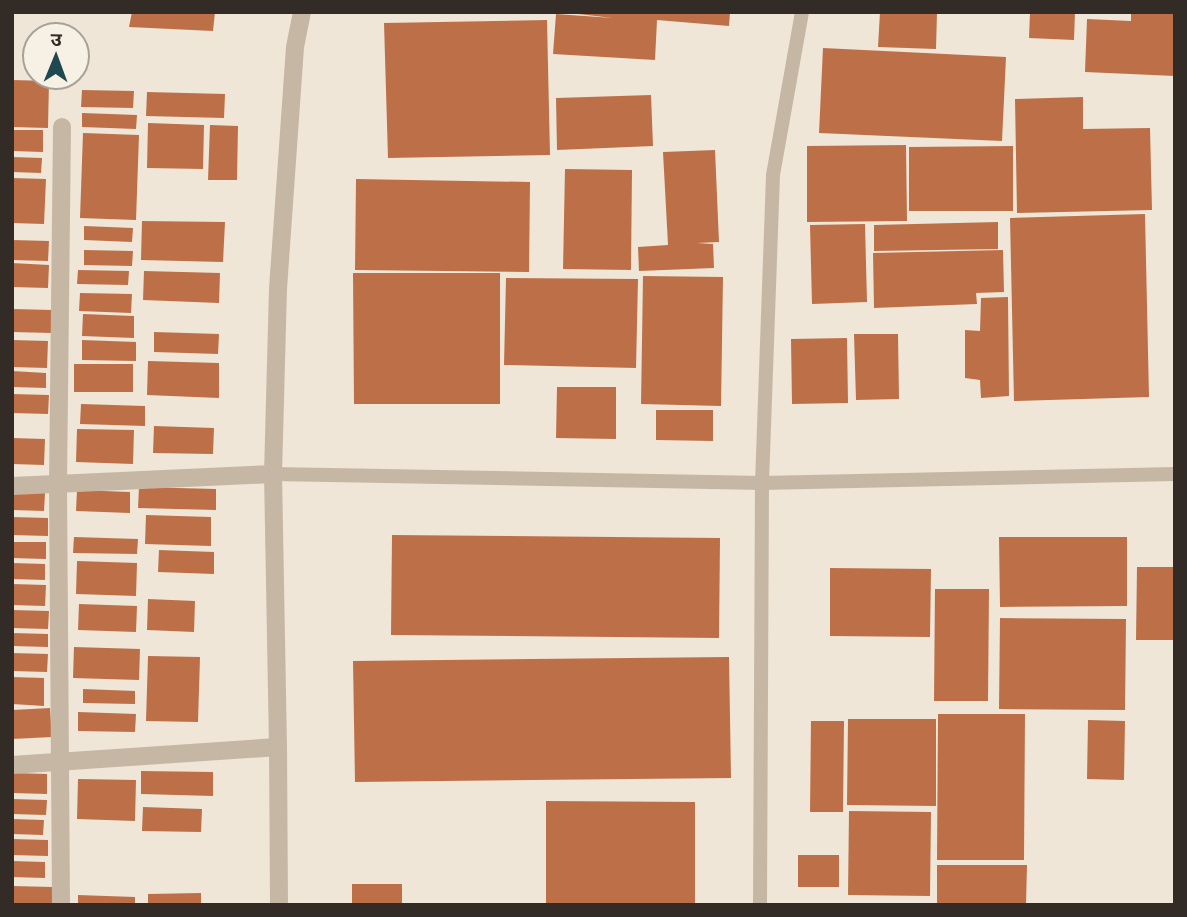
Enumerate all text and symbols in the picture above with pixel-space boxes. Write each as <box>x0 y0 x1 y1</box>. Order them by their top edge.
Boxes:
north arrow <box>21 21 91 91</box>
text: उ <box>50 27 63 54</box>

